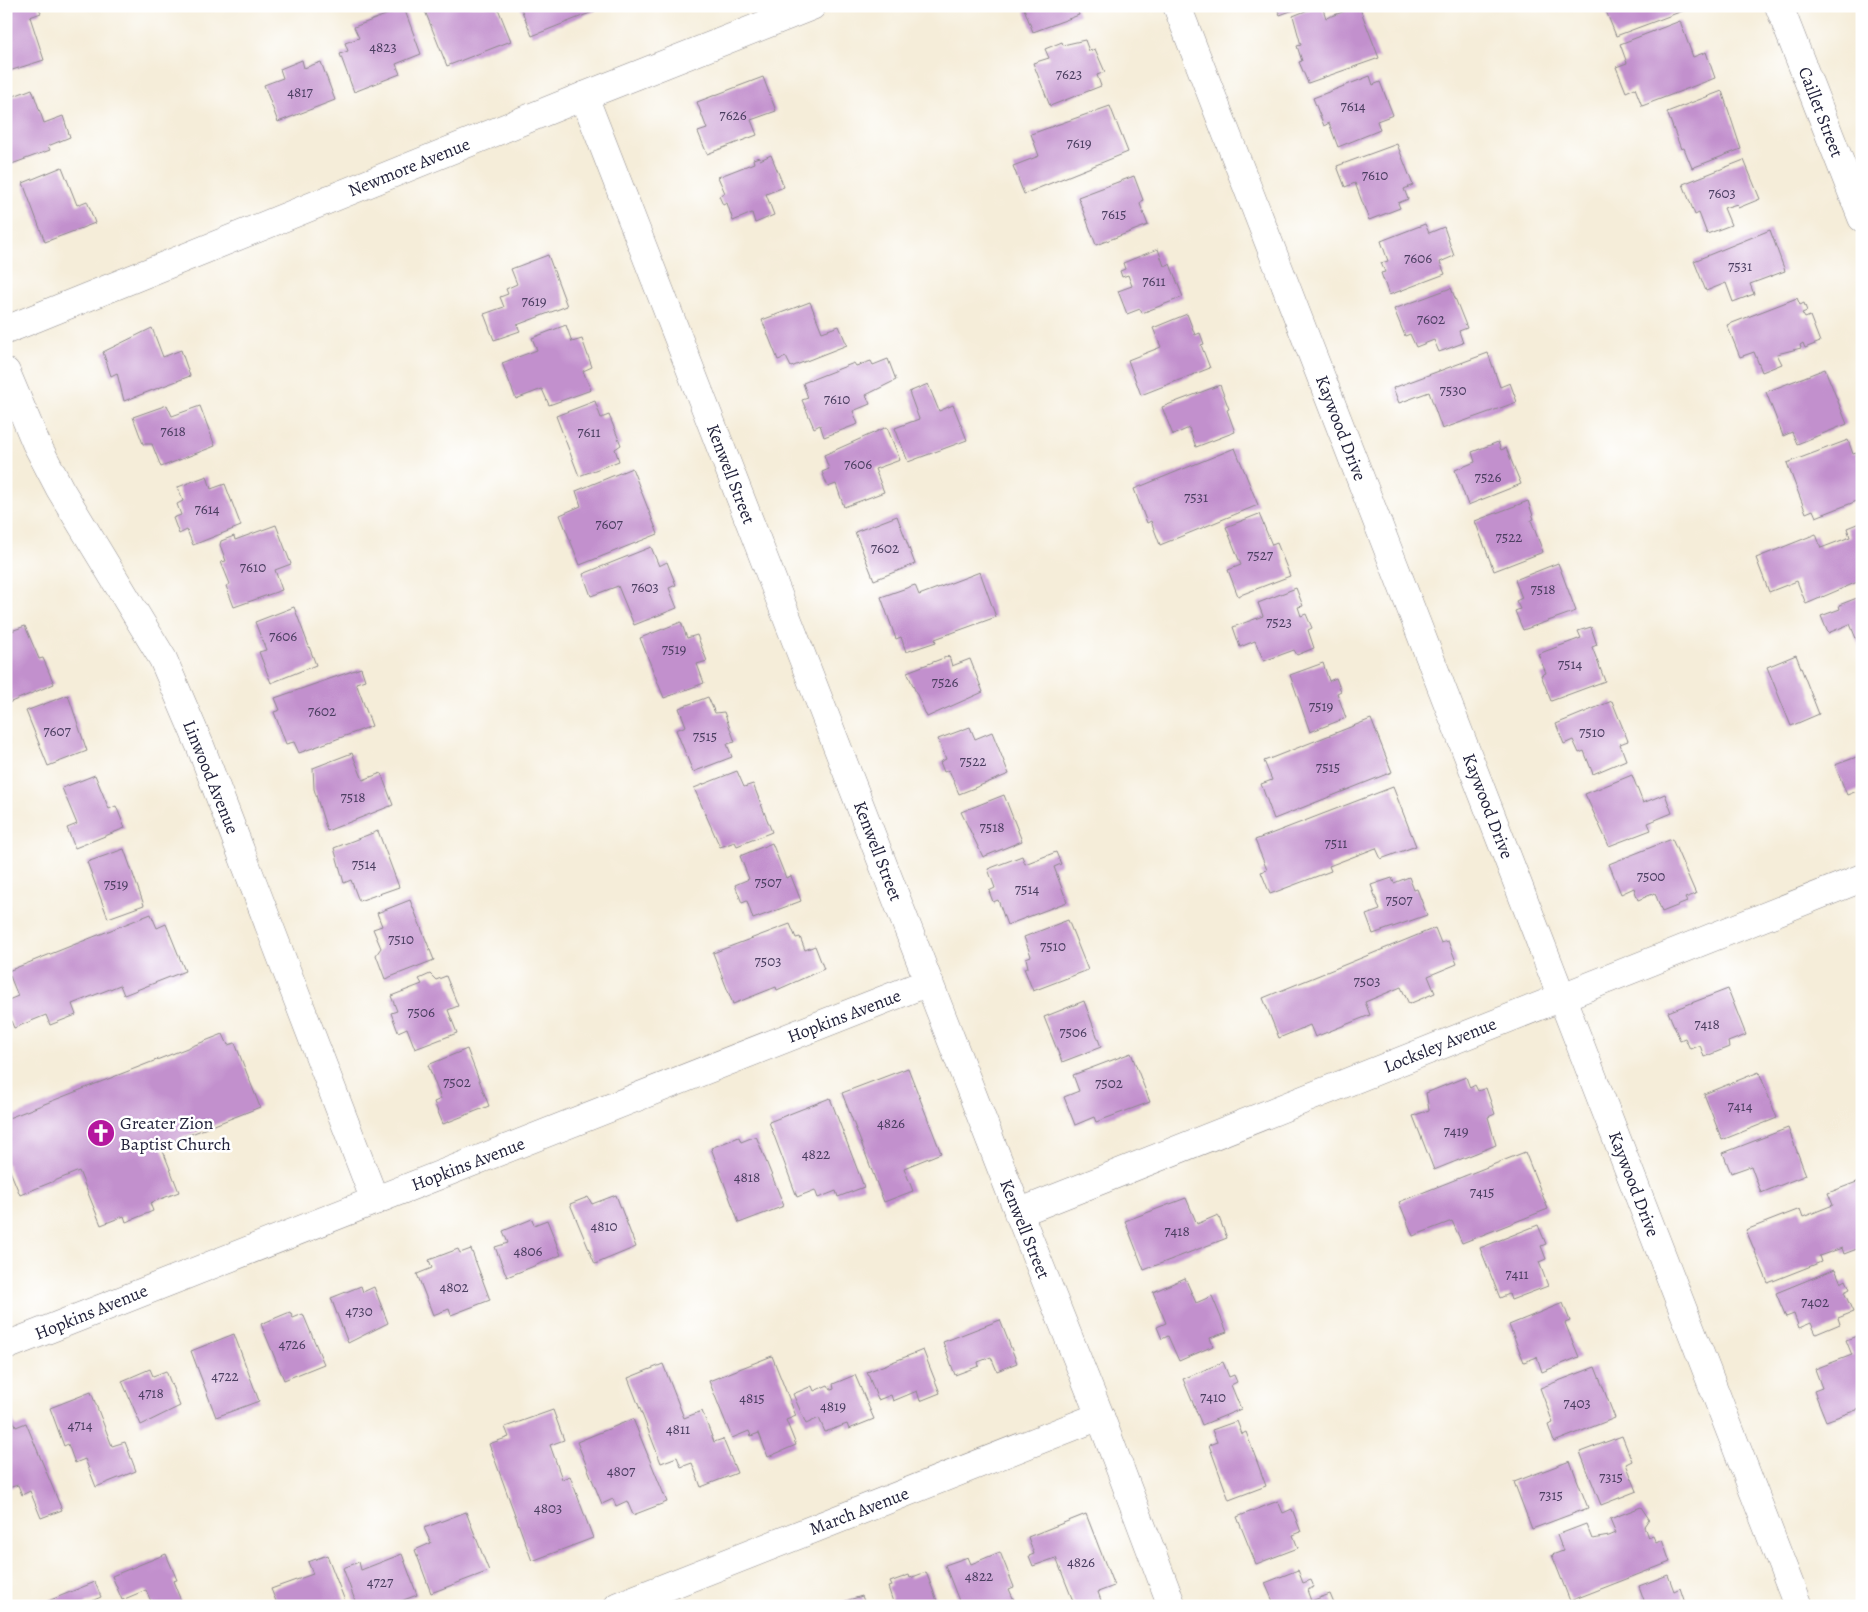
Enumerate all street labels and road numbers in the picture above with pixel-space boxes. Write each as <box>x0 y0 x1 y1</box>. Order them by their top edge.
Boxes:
street label: Caillet Street <box>1793 63 1849 161</box>
street label: Newmore Avenue <box>345 132 473 202</box>
street label: Kaywood Drive <box>1310 372 1372 484</box>
street label: Kenwell Street <box>701 420 761 528</box>
street label: Linwood Avenue <box>177 716 245 838</box>
street label: Kaywood Drive <box>1457 750 1519 862</box>
street label: Kenwell Street <box>848 797 908 905</box>
street label: Hopkins Avenue <box>784 983 904 1049</box>
street label: Locksley Avenue <box>1380 1011 1500 1079</box>
street label: Kaywood Drive <box>1603 1128 1665 1240</box>
street label: Hopkins Avenue <box>408 1131 528 1197</box>
street label: Kenwell Street <box>994 1176 1056 1282</box>
street label: Hopkins Avenue <box>31 1278 151 1346</box>
street label: March Avenue <box>806 1481 912 1541</box>

